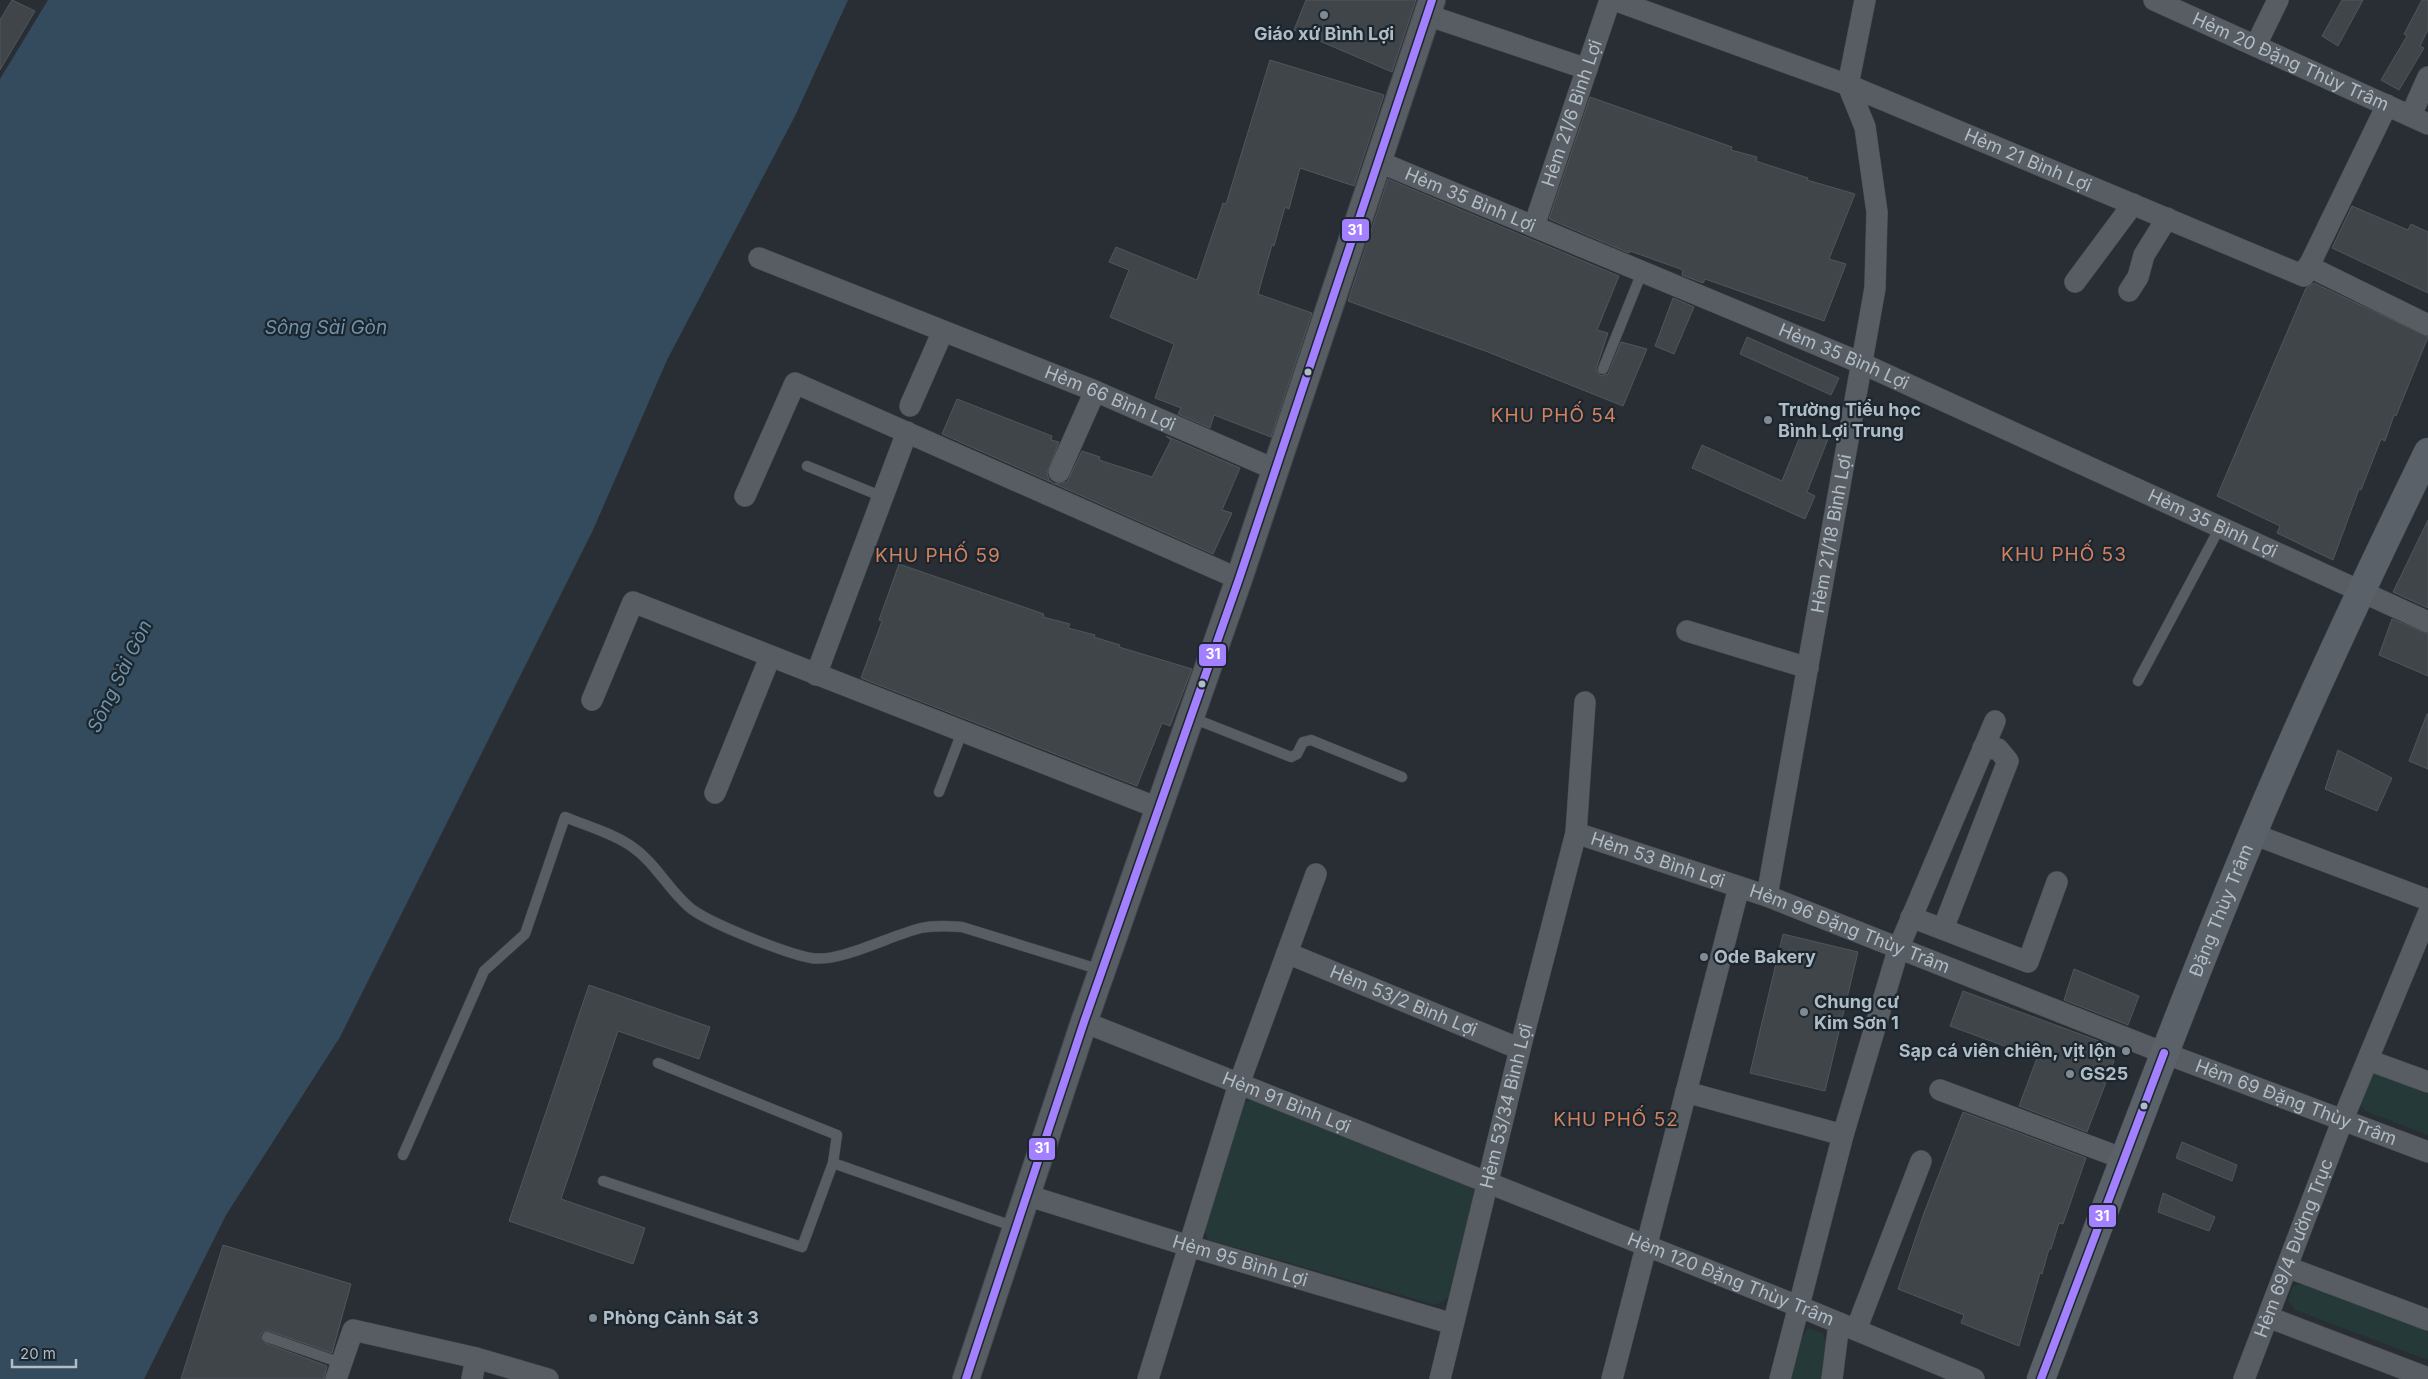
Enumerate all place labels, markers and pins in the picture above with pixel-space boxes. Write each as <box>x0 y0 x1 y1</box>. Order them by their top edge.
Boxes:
marker: Giáo xứ Bình Lợi <box>1318 9 1330 21</box>
place label: Giáo xứ Bình Lợi <box>1254 23 1394 44</box>
unlabelled marker <box>1303 367 1313 377</box>
place label: Trường Tiểu học Bình Lợi Trung <box>1778 399 1921 441</box>
marker: Trường Tiểu học Bình Lợi Trung <box>1762 414 1774 426</box>
unlabelled marker <box>1197 679 1207 689</box>
place label: Ode Bakery <box>1714 946 1816 967</box>
marker: Ode Bakery <box>1698 951 1710 963</box>
place label: Chung cư Kim Sơn 1 <box>1814 991 1899 1033</box>
marker: Chung cư Kim Sơn 1 <box>1798 1006 1810 1018</box>
place label: Sạp cá viên chiên, vịt lộn <box>1899 1040 2116 1061</box>
marker: Sạp cá viên chiên, vịt lộn <box>2120 1045 2132 1057</box>
place label: GS25 <box>2080 1063 2128 1084</box>
marker: GS25 <box>2064 1068 2076 1080</box>
unlabelled marker <box>2139 1101 2149 1111</box>
place label: Phòng Cảnh Sát 3 <box>603 1307 759 1328</box>
marker: Phòng Cảnh Sát 3 <box>587 1312 599 1324</box>

